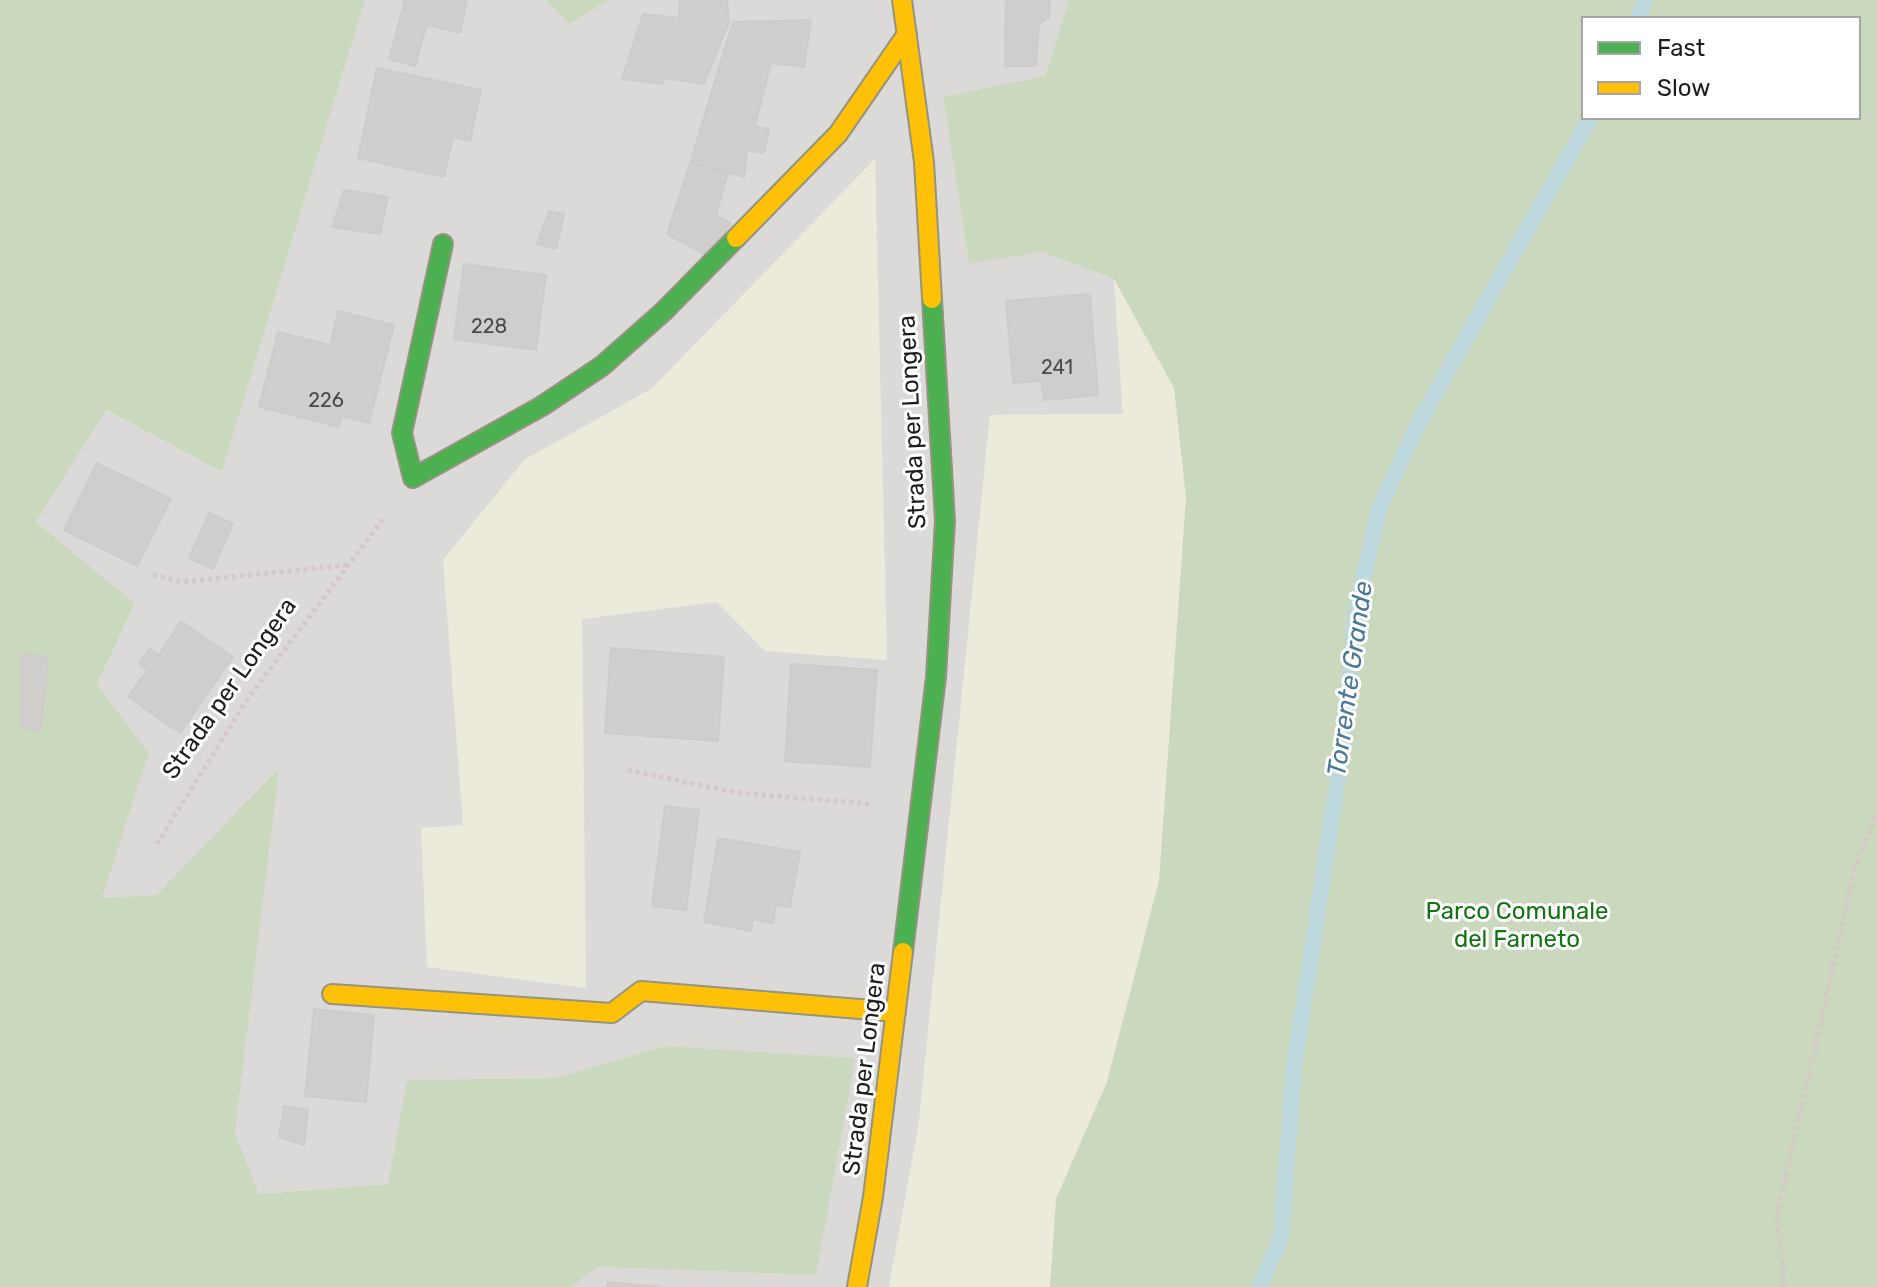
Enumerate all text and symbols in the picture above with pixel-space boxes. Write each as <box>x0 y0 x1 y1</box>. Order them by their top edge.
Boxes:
legend <box>1581 16 1861 120</box>
text: Fast <box>1657 34 1705 62</box>
text: Slow <box>1657 74 1710 102</box>
street label: Strada per Longera <box>893 314 933 530</box>
house number: 228 <box>471 315 507 339</box>
house number: 241 <box>1041 356 1073 380</box>
house number: 226 <box>308 389 344 413</box>
water label: Torrente Grande <box>1322 579 1380 779</box>
street label: Strada per Longera <box>157 593 303 785</box>
park label: Parco Comunale del Farneto <box>1426 898 1608 954</box>
street label: Strada per Longera <box>838 961 892 1177</box>

